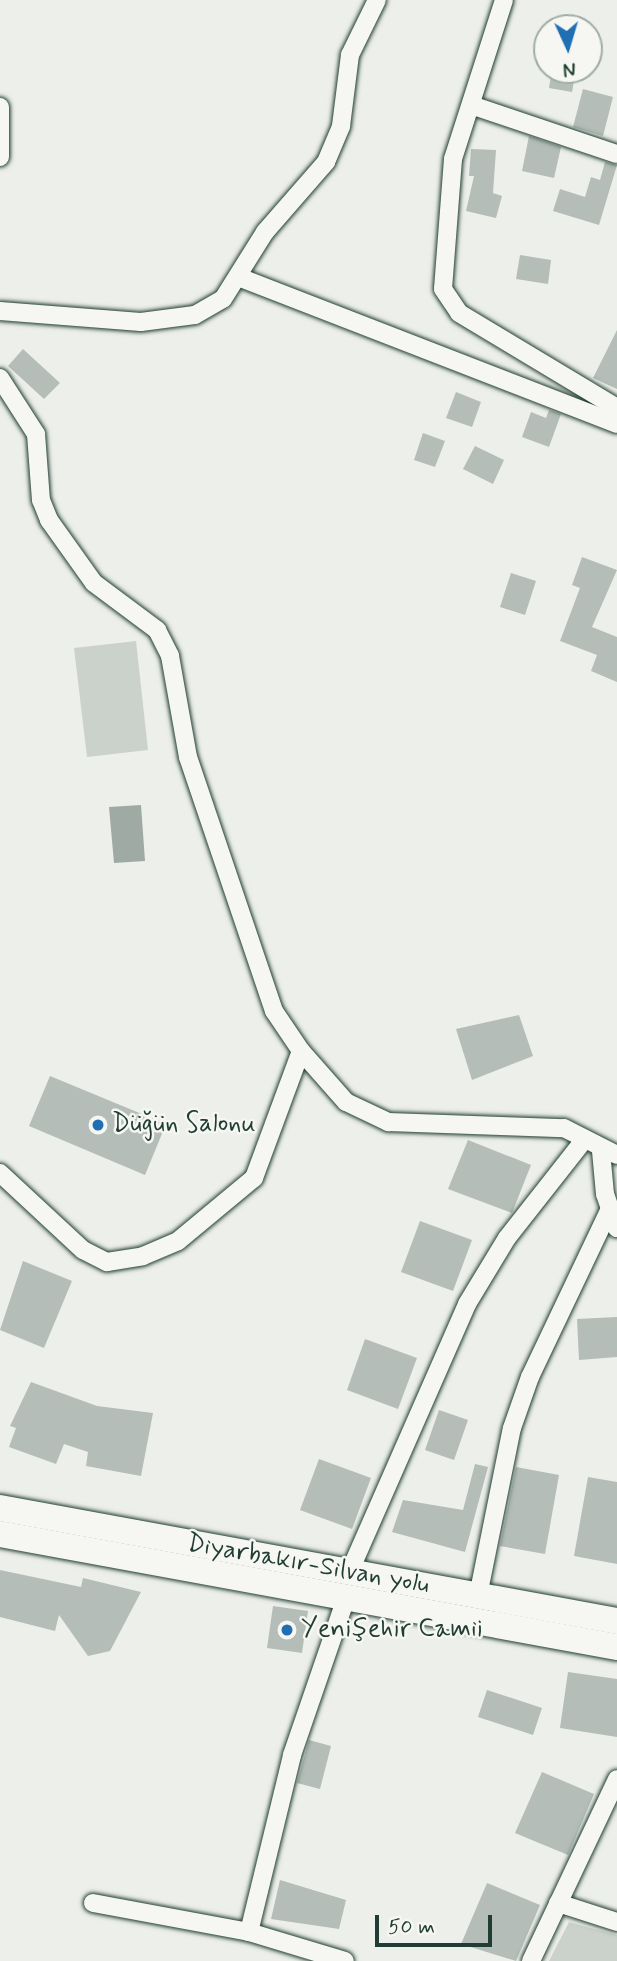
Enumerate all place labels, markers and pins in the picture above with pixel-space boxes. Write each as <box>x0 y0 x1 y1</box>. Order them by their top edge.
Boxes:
place label: Düğün Salonu <box>112 1109 265 1141</box>
marker: Düğün Salonu <box>90 1117 106 1133</box>
place label: Yenişehir Camii <box>301 1614 487 1646</box>
marker: Yenişehir Camii <box>279 1622 295 1638</box>

